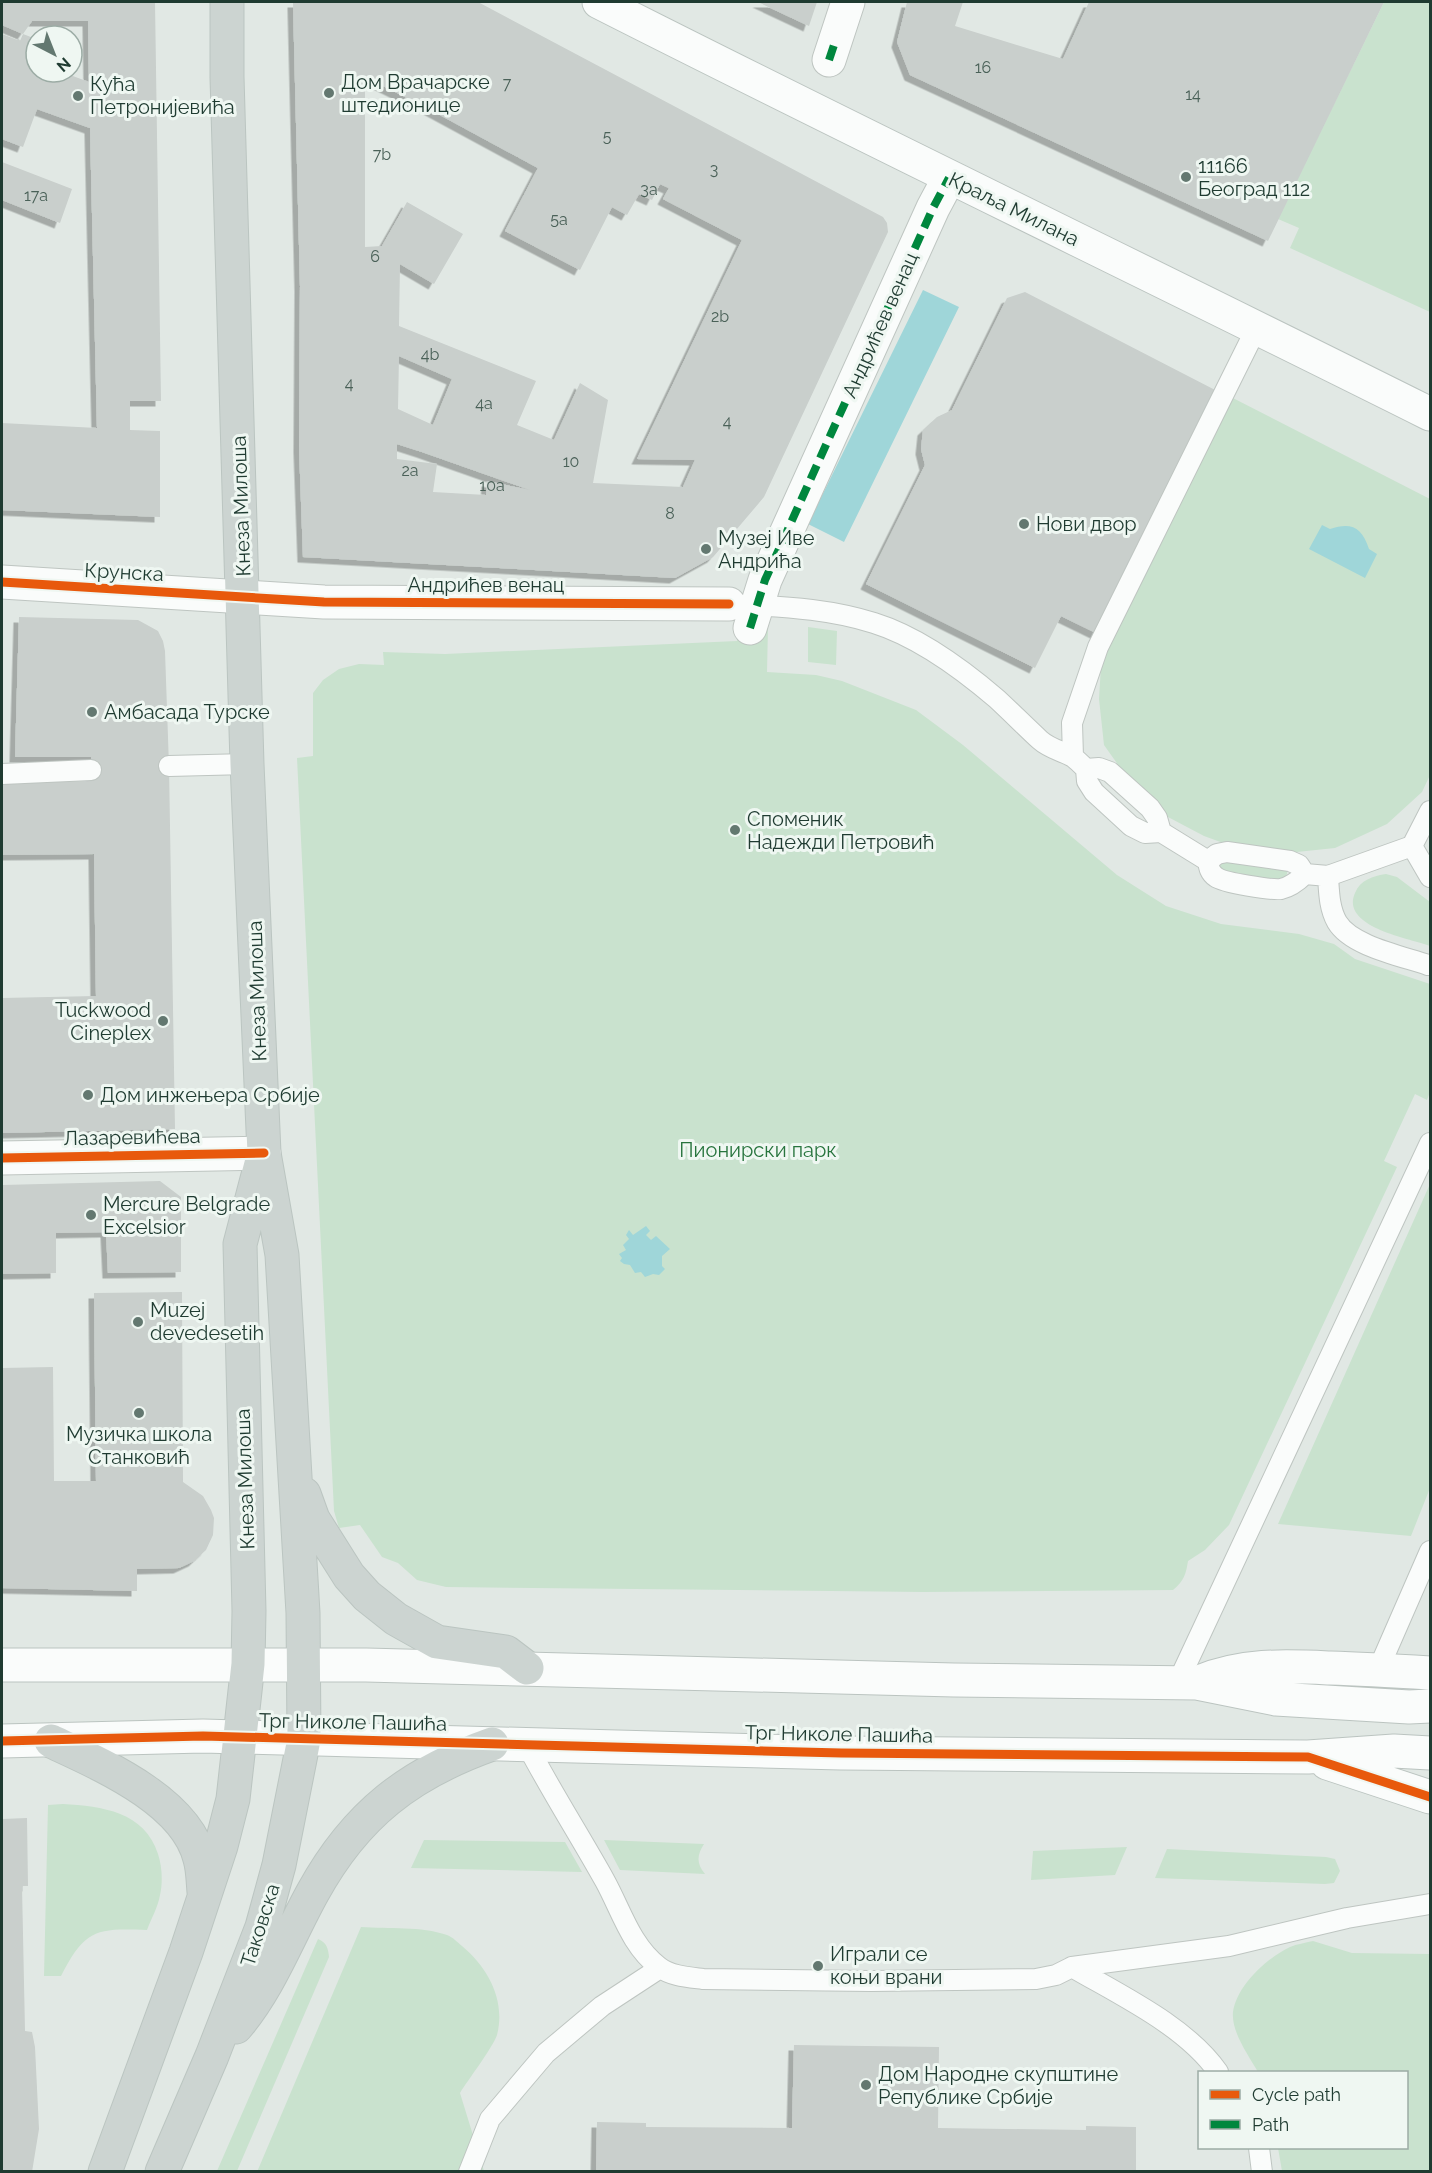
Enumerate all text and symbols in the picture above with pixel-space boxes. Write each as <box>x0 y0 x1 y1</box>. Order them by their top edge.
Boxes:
north arrow <box>24 24 84 84</box>
text: N <box>53 54 75 76</box>
house number: 16 <box>975 58 991 77</box>
place label: Дом Врачарске штедионице <box>341 70 490 117</box>
place label: Кућа Петронијевића <box>90 72 235 119</box>
house number: 7 <box>503 74 512 93</box>
house number: 14 <box>1185 85 1201 104</box>
marker: Дом Врачарске штедионице <box>322 86 336 100</box>
marker: Кућа Петронијевића <box>71 89 85 103</box>
house number: 5 <box>603 127 612 146</box>
house number: 7b <box>373 145 391 164</box>
place label: 11166 Београд 112 <box>1198 154 1310 201</box>
house number: 3 <box>710 160 718 179</box>
street label: Краља Милана <box>945 167 1083 251</box>
marker: 11166 Београд 112 <box>1179 170 1193 184</box>
house number: 3a <box>640 180 658 199</box>
house number: 17a <box>24 186 48 205</box>
house number: 5a <box>550 210 568 229</box>
house number: 6 <box>370 247 380 266</box>
street label: Андрићев венац <box>837 248 923 402</box>
house number: 2b <box>711 307 729 326</box>
house number: 4b <box>421 345 439 364</box>
house number: 4 <box>345 374 354 393</box>
house number: 4a <box>475 394 493 413</box>
house number: 4 <box>723 412 732 431</box>
street label: Кнеза Милоша <box>227 435 255 577</box>
house number: 10 <box>563 452 579 471</box>
house number: 2a <box>401 461 419 480</box>
house number: 10a <box>479 476 505 495</box>
house number: 8 <box>665 504 675 523</box>
place label: Нови двор <box>1036 512 1137 536</box>
marker: Нови двор <box>1017 517 1031 531</box>
place label: Музеј Иве Андрића <box>718 526 815 573</box>
marker: Музеј Иве Андрића <box>699 542 713 556</box>
street label: Крунска <box>84 558 164 586</box>
street label: Андрићев венац <box>408 573 565 597</box>
place label: Амбасада Турске <box>104 700 270 724</box>
marker: Амбасада Турске <box>85 705 99 719</box>
place label: Споменик Надежди Петровић <box>747 807 934 854</box>
marker: Споменик Надежди Петровић <box>728 823 742 837</box>
street label: Кнеза Милоша <box>243 920 271 1062</box>
place label: Tuckwood Cineplex <box>55 998 151 1045</box>
marker: Tuckwood Cineplex <box>156 1014 170 1028</box>
place label: Дом инжењера Србије <box>100 1083 320 1107</box>
marker: Дом инжењера Србије <box>81 1088 95 1102</box>
street label: Лазаревићева <box>63 1124 201 1150</box>
park label: Пионирски парк <box>679 1138 837 1162</box>
place label: Mercure Belgrade Excelsior <box>103 1192 270 1239</box>
marker: Mercure Belgrade Excelsior <box>84 1208 98 1222</box>
place label: Muzej devedesetih <box>150 1298 264 1345</box>
marker: Muzej devedesetih <box>131 1315 145 1329</box>
marker: Музичка школа Станковић <box>132 1406 146 1420</box>
street label: Кнеза Милоша <box>231 1408 259 1550</box>
place label: Музичка школа Станковић <box>66 1422 212 1469</box>
street label: Трг Николе Пашића <box>259 1708 447 1736</box>
street label: Трг Николе Пашића <box>745 1720 933 1748</box>
street label: Таковска <box>235 1881 285 1969</box>
place label: Играли се коњи врани <box>830 1942 942 1989</box>
marker: Играли се коњи врани <box>811 1959 825 1973</box>
place label: Дом Народне скупштине Републике Србије <box>878 2062 1119 2109</box>
legend <box>1198 2071 1408 2149</box>
marker: Дом Народне скупштине Републике Србије <box>859 2078 873 2092</box>
text: Cycle path <box>1252 2084 1341 2105</box>
text: Path <box>1252 2114 1289 2135</box>

